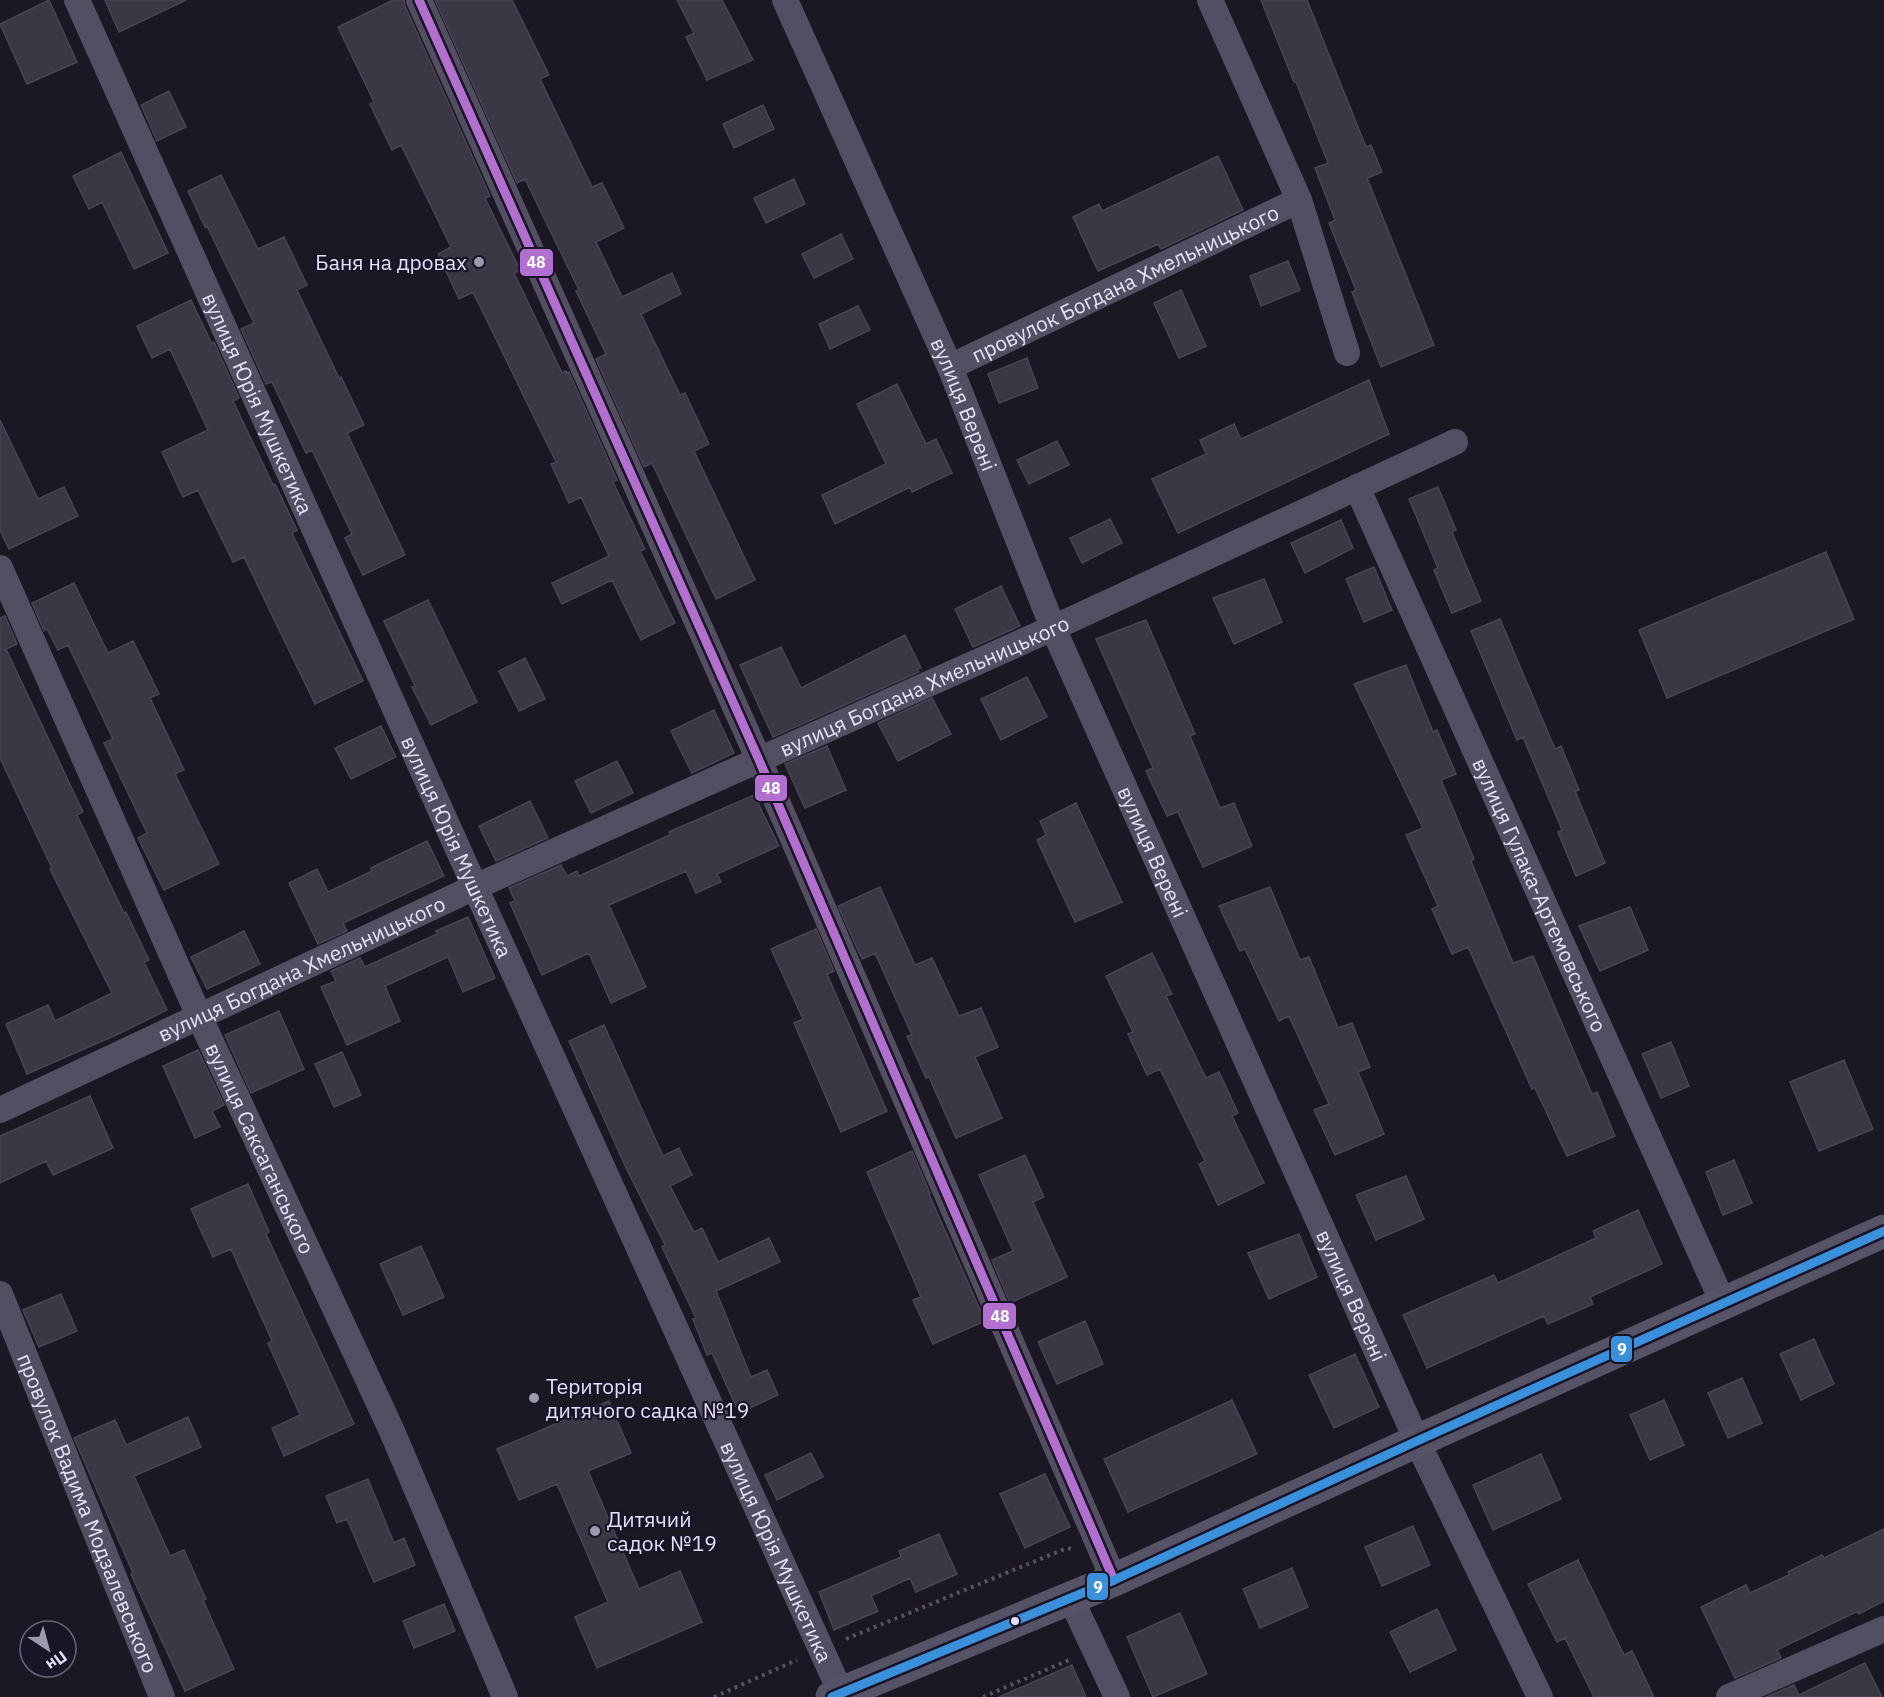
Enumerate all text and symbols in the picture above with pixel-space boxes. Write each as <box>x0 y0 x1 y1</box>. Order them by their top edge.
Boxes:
street label: провулок Богдана Хмельницького <box>967 198 1283 369</box>
place label: Баня на дровах <box>315 248 467 276</box>
line badge: 48 <box>519 248 554 277</box>
text: 48 <box>526 252 546 272</box>
marker: Баня на дровах <box>472 255 486 269</box>
street label: вулиця Юрія Мушкетика <box>196 288 320 519</box>
street label: вулиця Верені <box>924 333 1004 475</box>
street label: вулиця Богдана Хмельницького <box>775 609 1073 763</box>
street label: вулиця Юрія Мушкетика <box>395 731 519 962</box>
street label: вулиця Гулака-Артемовського <box>1466 753 1614 1036</box>
line badge: 48 <box>754 774 788 802</box>
text: 48 <box>761 778 781 798</box>
street label: вулиця Верені <box>1111 781 1195 922</box>
street label: вулиця Богдана Хмельницького <box>153 889 450 1048</box>
street label: вулиця Саксаганського <box>199 1038 322 1258</box>
street label: вулиця Верені <box>1310 1225 1393 1365</box>
line badge: 48 <box>982 1302 1017 1330</box>
text: 48 <box>990 1306 1010 1326</box>
line badge: 9 <box>1610 1335 1633 1363</box>
text: 9 <box>1617 1339 1627 1359</box>
street label: провулок Вадима Модзалевського <box>11 1349 165 1677</box>
place label: Територія дитячого садка №19 <box>546 1372 749 1424</box>
marker: Територія дитячого садка №19 <box>527 1391 541 1405</box>
street label: вулиця Юрія Мушкетика <box>714 1436 839 1667</box>
place label: Дитячий садок №19 <box>607 1505 717 1557</box>
marker: Дитячий садок №19 <box>588 1524 602 1538</box>
line badge: 9 <box>1086 1572 1109 1601</box>
text: 9 <box>1093 1577 1103 1597</box>
unlabelled marker <box>1009 1615 1021 1627</box>
north arrow <box>18 1619 78 1679</box>
text: Пн <box>42 1647 71 1675</box>

